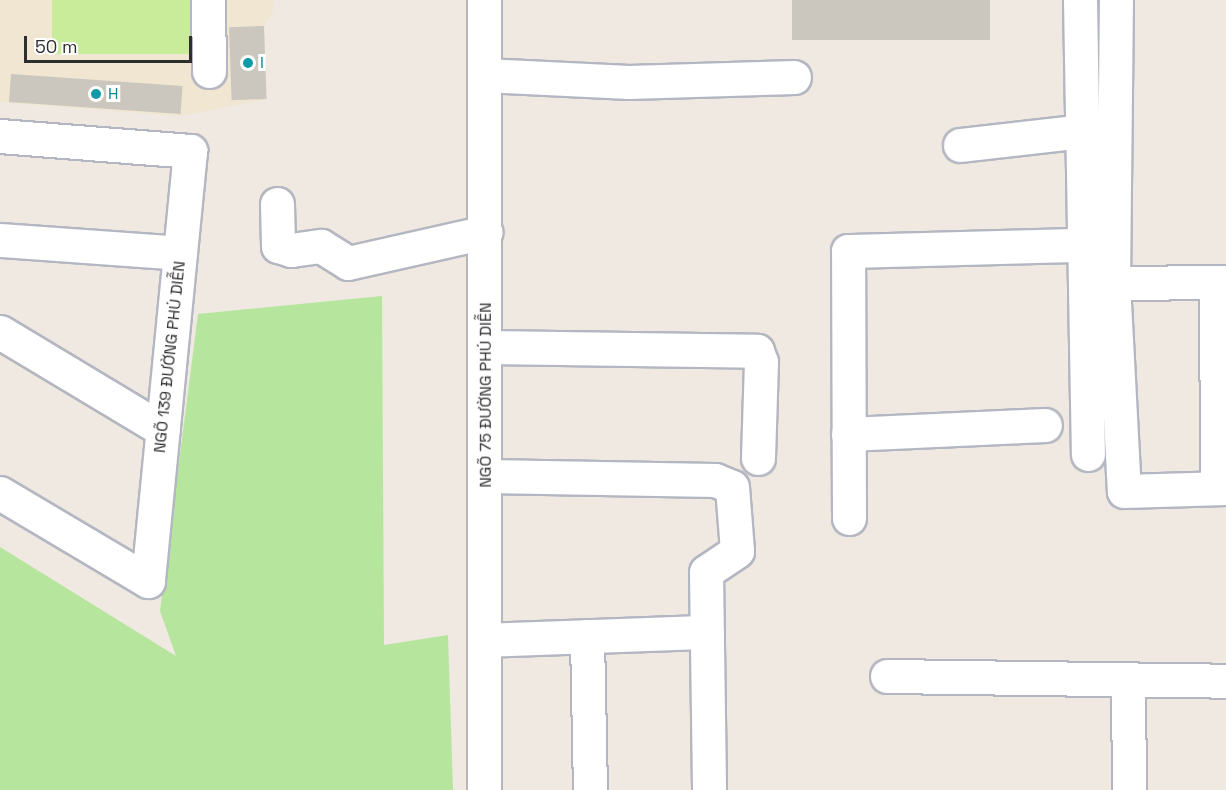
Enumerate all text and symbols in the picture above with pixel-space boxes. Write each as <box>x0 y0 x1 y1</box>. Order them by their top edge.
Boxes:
scale bar <box>27 24 195 62</box>
text: 50 m <box>35 35 77 58</box>
place label: I <box>260 53 264 73</box>
marker: I <box>241 56 255 70</box>
place label: H <box>108 84 118 104</box>
marker: H <box>89 87 103 101</box>
street label: NGÕ 139 ĐƯỜNG PHÚ DIỄN <box>150 260 190 454</box>
street label: NGÕ 75 ĐƯỜNG PHÚ DIỄN <box>476 302 496 488</box>

